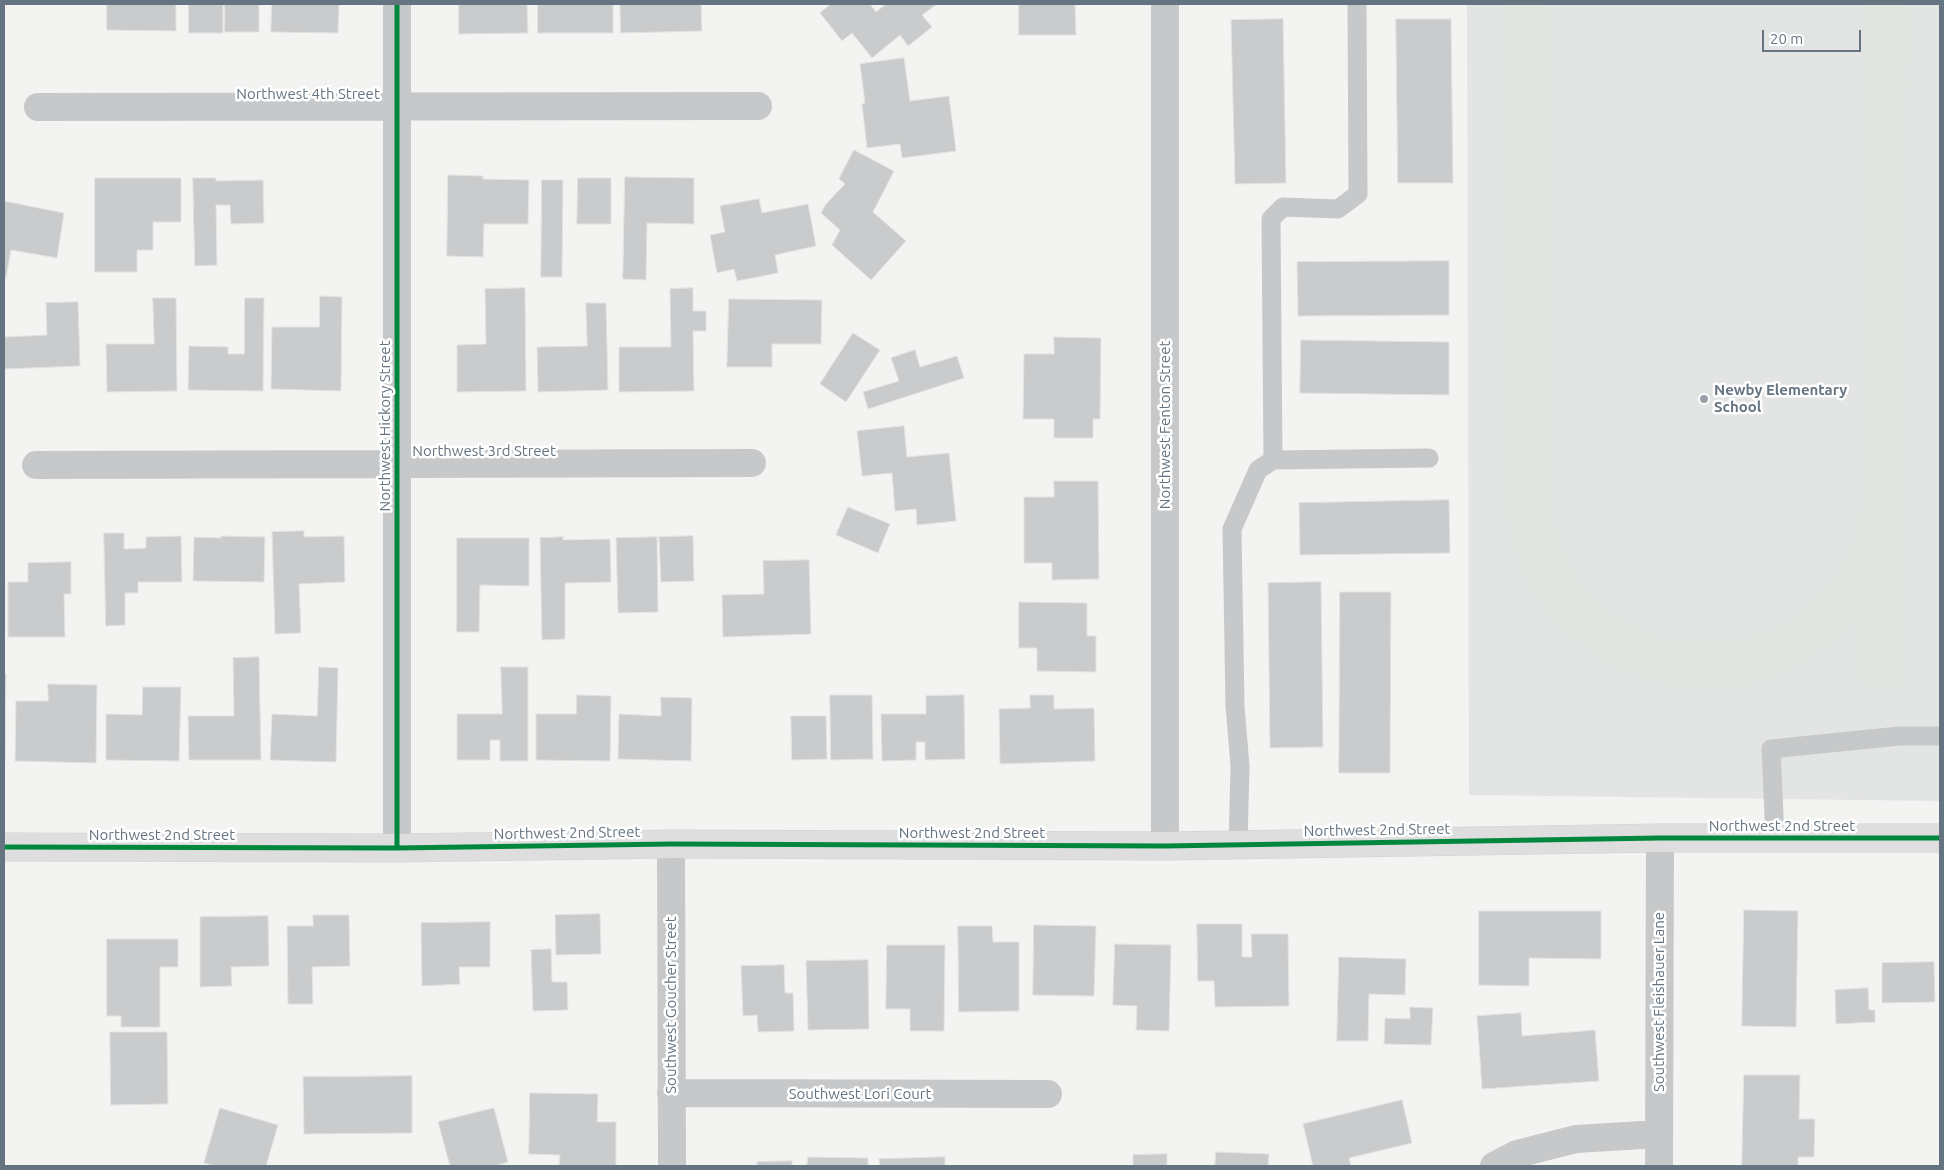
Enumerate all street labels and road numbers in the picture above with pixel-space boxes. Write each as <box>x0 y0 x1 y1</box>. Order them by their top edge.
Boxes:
street label: Northwest 4th Street <box>236 85 380 103</box>
street label: Northwest Hickory Street <box>376 340 394 512</box>
street label: Northwest Fenton Street <box>1156 341 1174 509</box>
street label: Northwest 3rd Street <box>412 442 556 460</box>
street label: Northwest 2nd Street <box>1709 817 1855 835</box>
street label: Northwest 2nd Street <box>1304 820 1450 840</box>
street label: Northwest 2nd Street <box>494 823 640 843</box>
street label: Northwest 2nd Street <box>899 824 1045 842</box>
street label: Northwest 2nd Street <box>89 826 235 844</box>
street label: Southwest Fleishauer Lane <box>1650 912 1668 1092</box>
street label: Southwest Goucher Street <box>662 916 680 1094</box>
street label: Southwest Lori Court <box>789 1085 931 1103</box>

